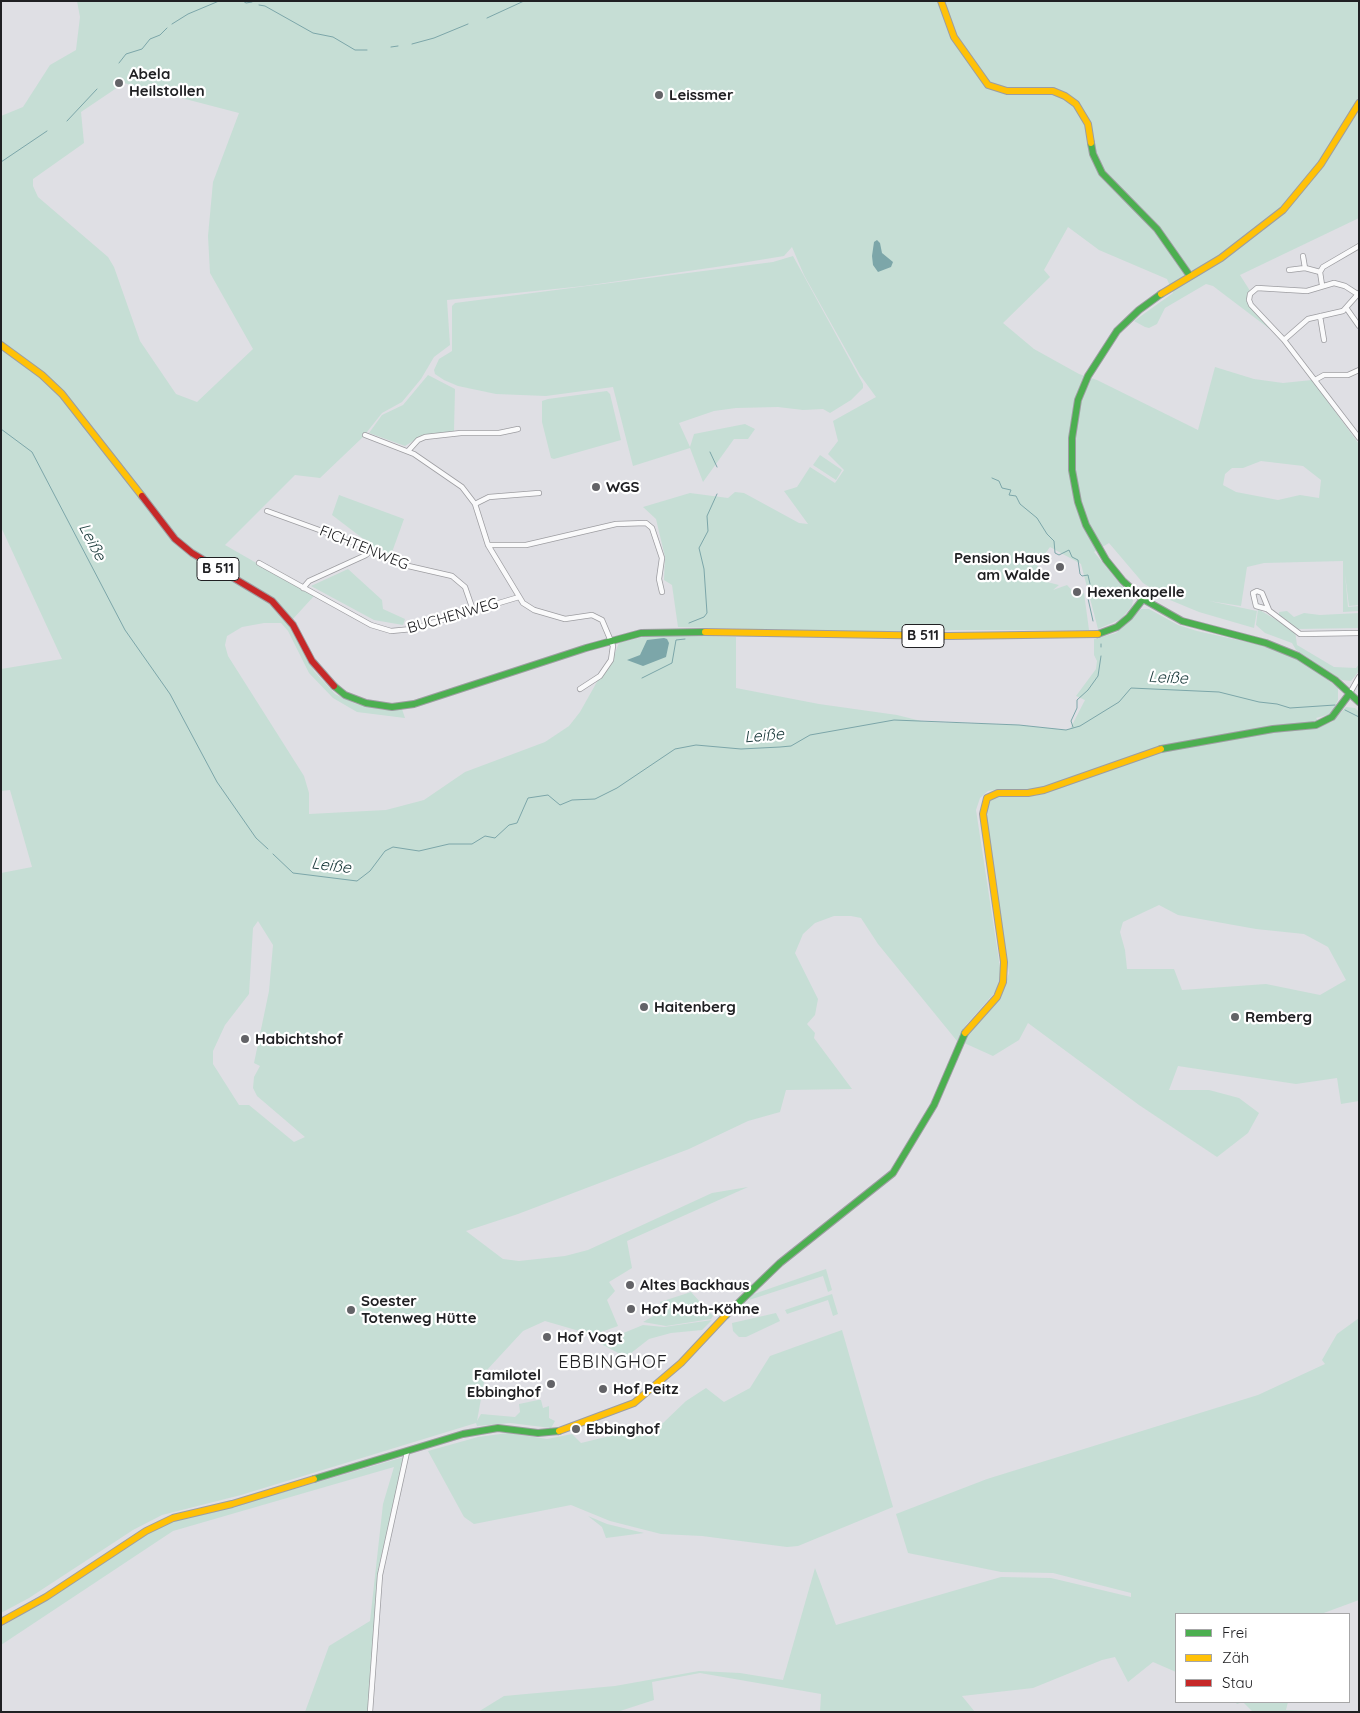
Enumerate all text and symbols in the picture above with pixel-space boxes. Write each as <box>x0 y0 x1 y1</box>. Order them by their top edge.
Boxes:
place label: Abela Heilstollen <box>129 65 205 100</box>
marker: Abela Heilstollen <box>113 77 125 89</box>
place label: Leissmer <box>669 86 733 104</box>
marker: Leissmer <box>653 89 665 101</box>
place label: WGS <box>606 478 639 496</box>
marker: WGS <box>590 481 602 493</box>
water label: Leiße <box>74 520 110 564</box>
street label: FICHTENWEG <box>317 522 411 574</box>
place label: Pension Haus am Walde <box>954 549 1050 584</box>
road number: B 511 <box>197 558 239 580</box>
marker: Pension Haus am Walde <box>1054 561 1066 573</box>
place label: Hexenkapelle <box>1087 583 1185 601</box>
marker: Hexenkapelle <box>1071 586 1083 598</box>
street label: BUCHENWEG <box>405 594 501 638</box>
road number: B 511 <box>902 624 944 648</box>
water label: Leiße <box>1148 667 1188 689</box>
water label: Leiße <box>743 725 785 747</box>
water label: Leiße <box>310 854 352 878</box>
place label: Haitenberg <box>654 998 736 1016</box>
marker: Haitenberg <box>638 1001 650 1013</box>
place label: Remberg <box>1245 1008 1312 1026</box>
marker: Remberg <box>1229 1011 1241 1023</box>
place label: Habichtshof <box>255 1030 343 1048</box>
marker: Habichtshof <box>239 1033 251 1045</box>
place label: Altes Backhaus <box>640 1276 750 1294</box>
marker: Altes Backhaus <box>624 1279 636 1291</box>
place label: Soester Totenweg Hütte <box>361 1292 476 1327</box>
place label: Hof Muth-Köhne <box>641 1300 760 1318</box>
marker: Hof Muth-Köhne <box>625 1303 637 1315</box>
marker: Soester Totenweg Hütte <box>345 1304 357 1316</box>
place label: Hof Vogt <box>557 1328 623 1346</box>
marker: Hof Vogt <box>541 1331 553 1343</box>
district label: EBBINGHOF <box>557 1352 669 1374</box>
place label: Familotel Ebbinghof <box>467 1366 541 1401</box>
marker: Familotel Ebbinghof <box>545 1378 557 1390</box>
place label: Hof Peitz <box>613 1380 679 1398</box>
marker: Hof Peitz <box>597 1383 609 1395</box>
place label: Ebbinghof <box>586 1420 660 1438</box>
marker: Ebbinghof <box>570 1423 582 1435</box>
legend <box>1175 1613 1350 1703</box>
text: Frei <box>1222 1623 1248 1642</box>
text: Zäh <box>1222 1648 1249 1667</box>
text: Stau <box>1222 1673 1253 1692</box>

